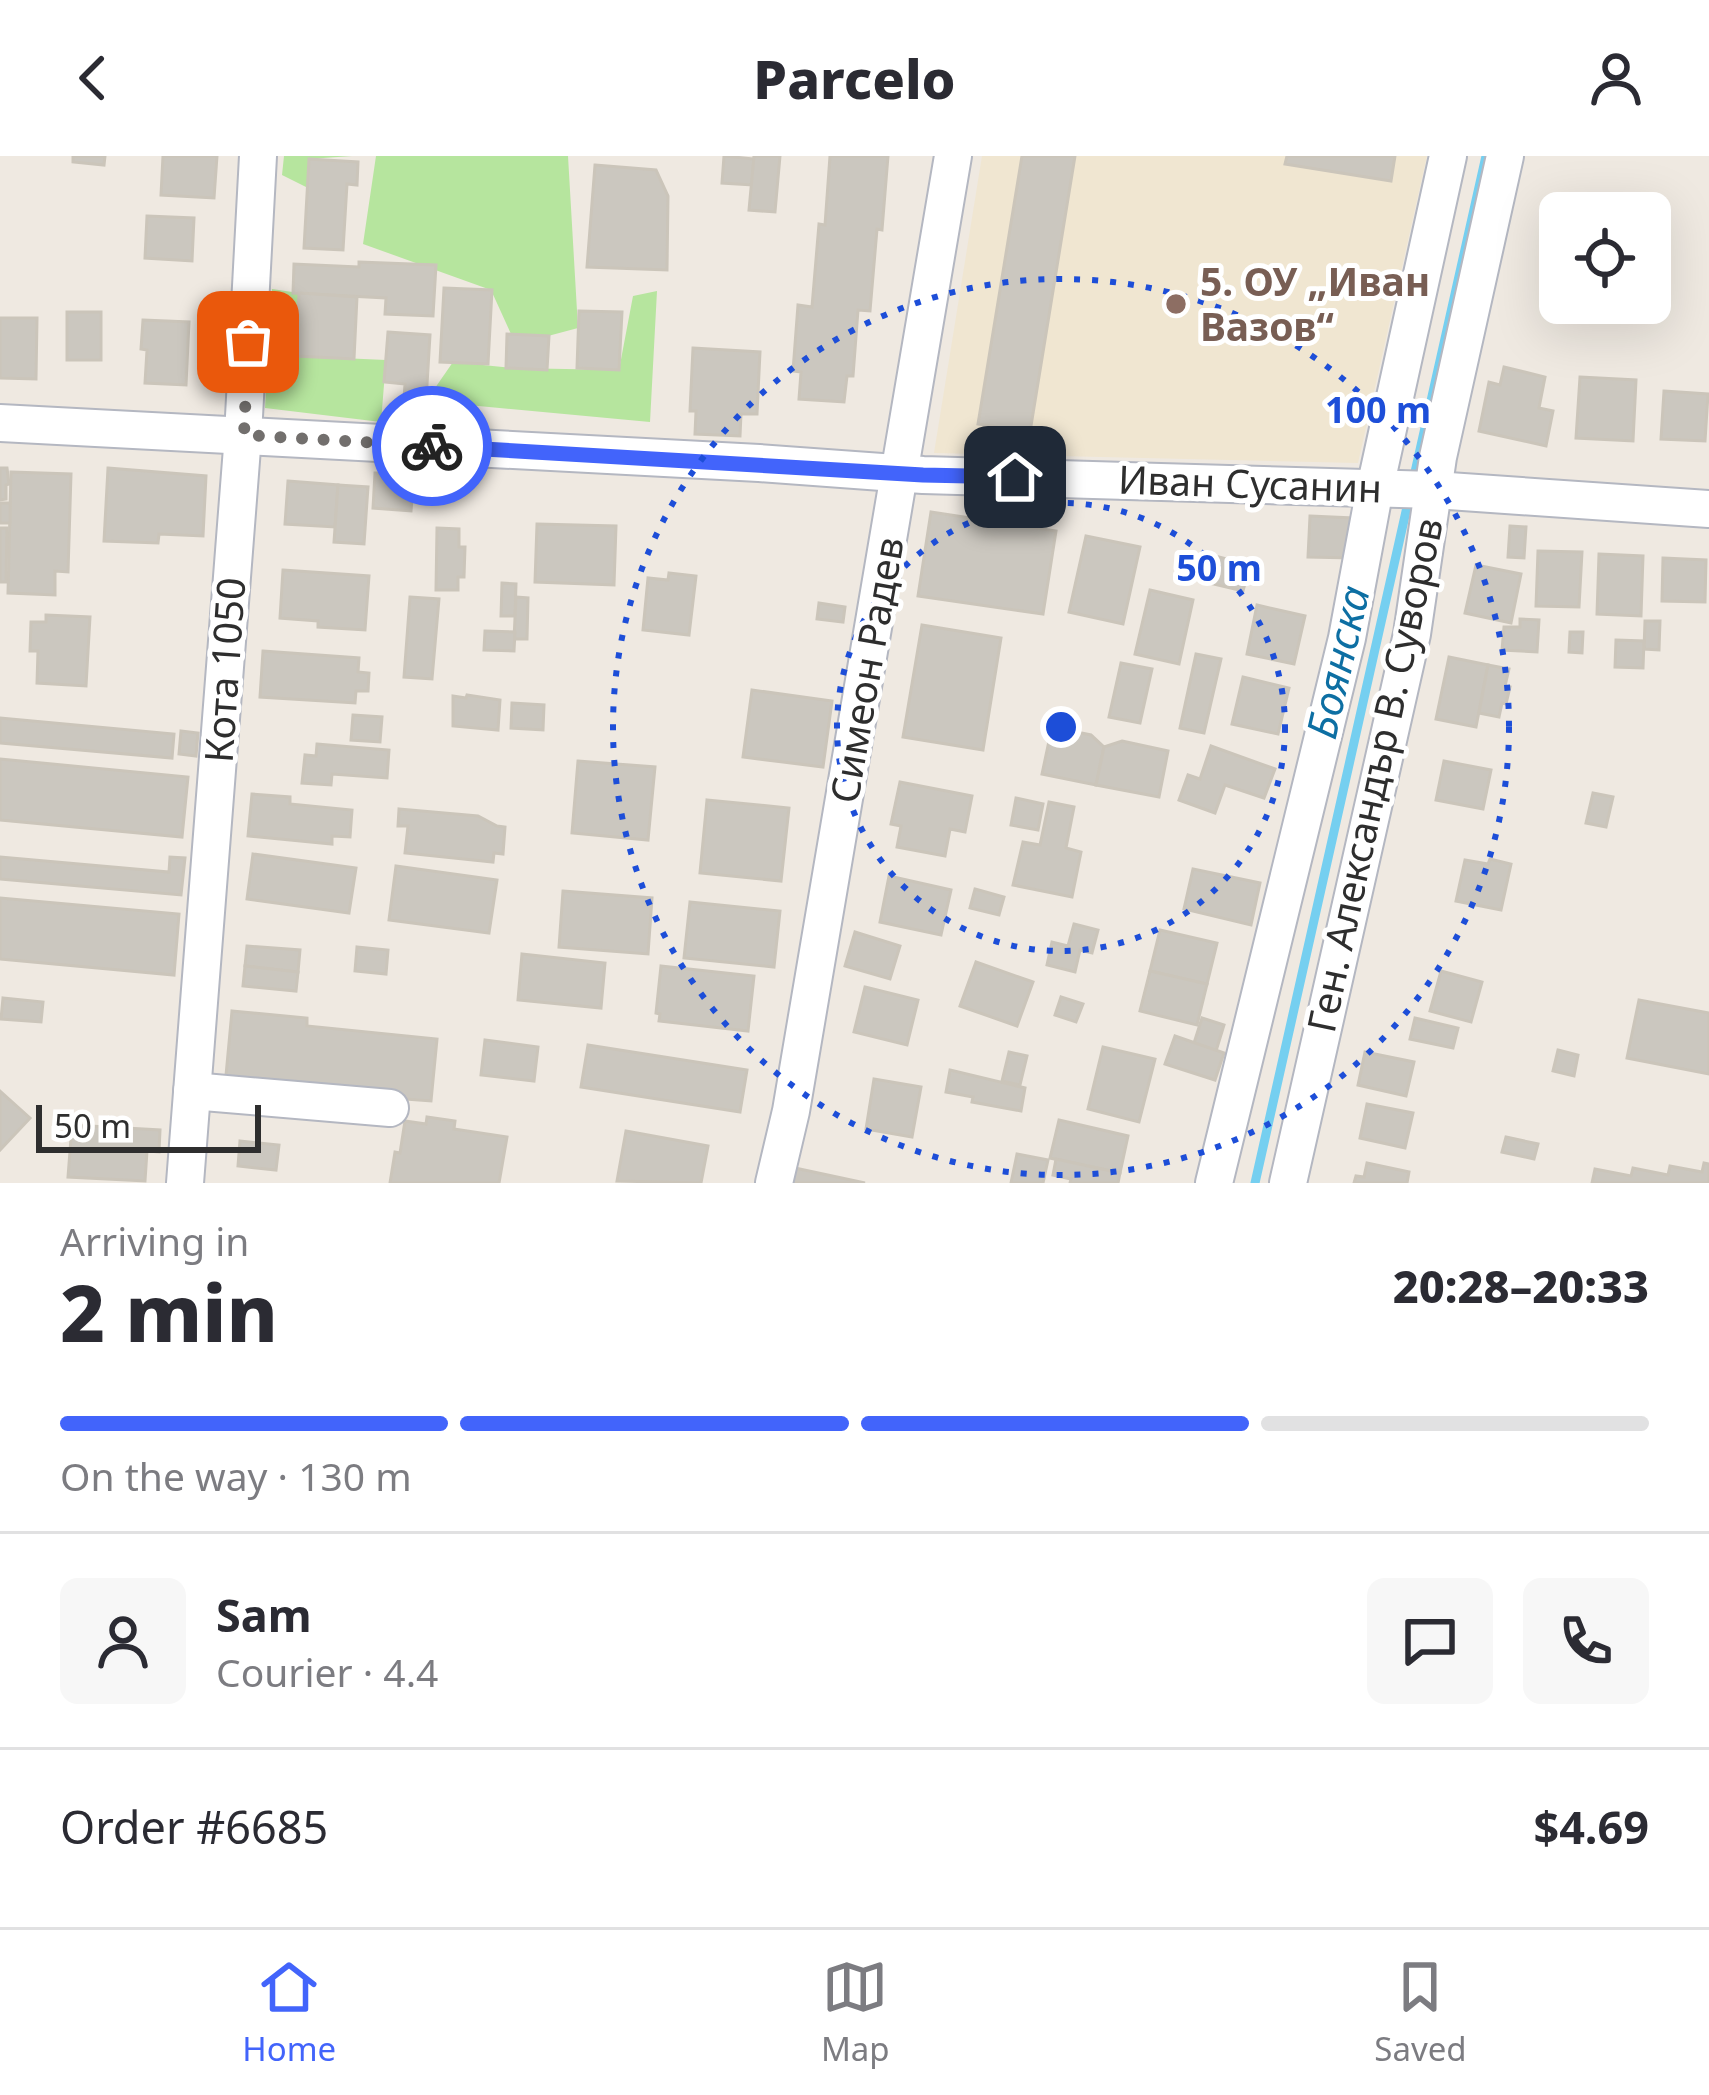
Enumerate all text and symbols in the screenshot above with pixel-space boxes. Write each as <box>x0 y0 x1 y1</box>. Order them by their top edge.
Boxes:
text: Parcelo <box>753 41 956 115</box>
icon: back <box>60 45 126 111</box>
icon: person <box>1583 45 1649 111</box>
map controls <box>1539 192 1671 324</box>
button: locate <box>1539 192 1671 324</box>
place label: 5. ОУ „Иван Вазов“ <box>1200 254 1430 352</box>
pin <box>197 291 299 393</box>
marker: 5. ОУ „Иван Вазов“ <box>1163 291 1189 317</box>
icon: bag <box>215 309 281 375</box>
text: 100 m <box>1325 385 1431 434</box>
courier <box>372 386 492 506</box>
icon: bike <box>399 413 465 479</box>
pin <box>964 426 1066 528</box>
icon: home <box>982 444 1048 510</box>
street label: Иван Сусанин <box>1117 451 1383 514</box>
street label: Ген. Александър В. Суворов <box>1293 513 1454 1037</box>
street label: Симеон Радев <box>816 533 915 807</box>
text: 50 m <box>1176 543 1262 592</box>
street label: Кота 1050 <box>191 575 256 764</box>
water label: Боянска <box>1291 580 1382 744</box>
centre of rings <box>1040 706 1082 748</box>
scale bar <box>36 1099 261 1152</box>
text: 50 m <box>54 1103 131 1148</box>
text: Arriving in <box>60 1214 249 1267</box>
text: 20:28–20:33 <box>1393 1255 1649 1316</box>
text: 2 min <box>60 1259 278 1365</box>
text: On the way · 130 m <box>60 1449 412 1502</box>
button: person <box>60 1578 186 1704</box>
button: chat <box>1367 1578 1493 1704</box>
button: phone <box>1523 1578 1649 1704</box>
text: Sam <box>216 1584 312 1645</box>
text: Courier · 4.4 <box>216 1645 438 1698</box>
text: Order #6685 <box>60 1796 328 1857</box>
text: $4.69 <box>1533 1796 1649 1857</box>
tab: Home <box>242 1954 336 2071</box>
tab: Map <box>821 1954 890 2071</box>
tab: Saved <box>1374 1954 1467 2071</box>

